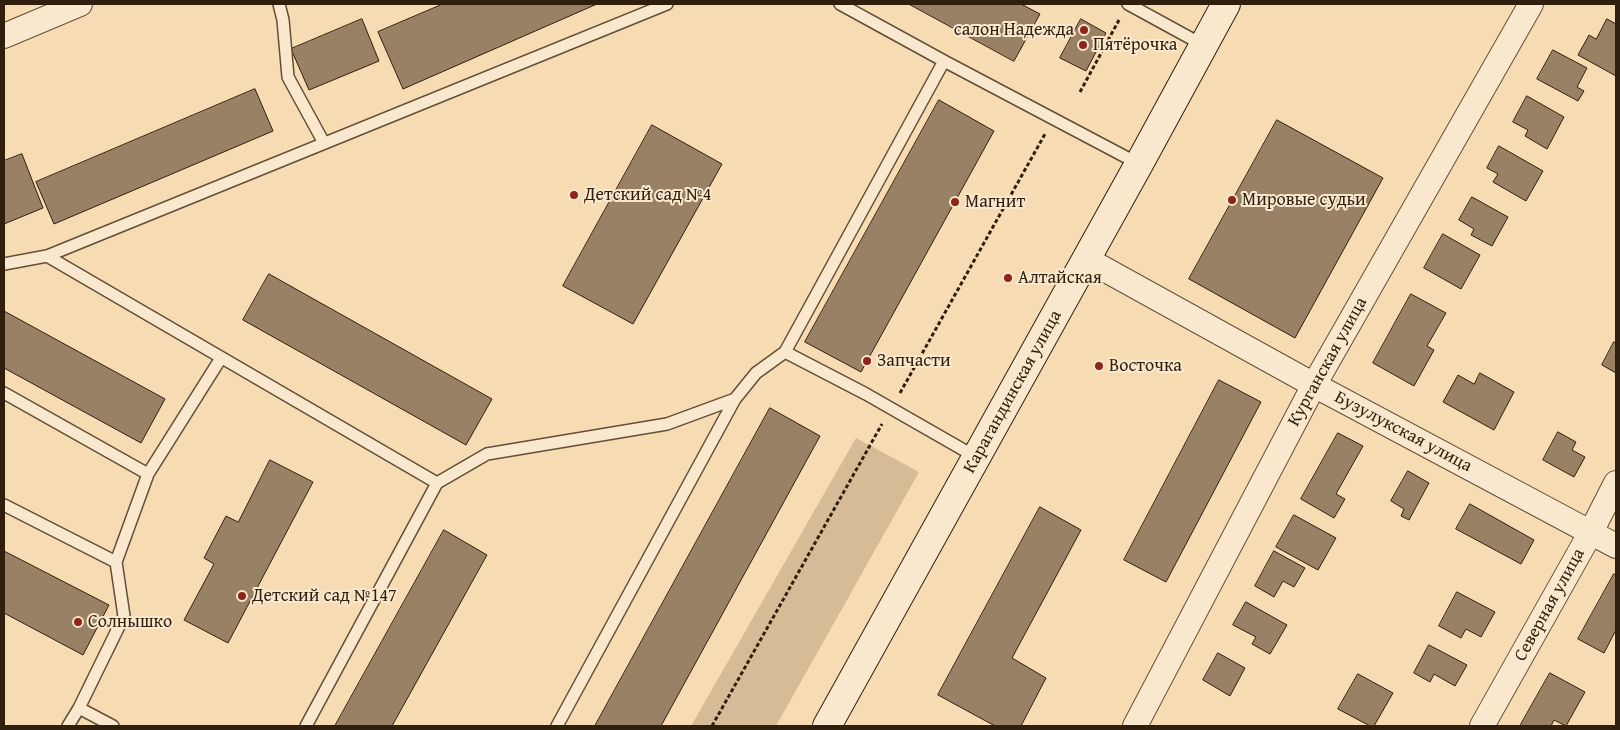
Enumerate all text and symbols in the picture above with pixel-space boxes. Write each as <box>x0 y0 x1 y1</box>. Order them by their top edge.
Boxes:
place label: салон Надежда <box>954 19 1074 41</box>
marker: салон Надежда <box>1078 24 1090 36</box>
place label: Пятёрочка <box>1093 34 1177 56</box>
marker: Пятёрочка <box>1077 39 1089 51</box>
place label: Детский сад №4 <box>584 184 711 206</box>
marker: Детский сад №4 <box>568 189 580 201</box>
place label: Мировые судьи <box>1242 189 1366 211</box>
place label: Магнит <box>965 191 1025 213</box>
marker: Мировые судьи <box>1226 194 1238 206</box>
marker: Магнит <box>949 196 961 208</box>
place label: Алтайская <box>1018 267 1102 289</box>
marker: Алтайская <box>1002 272 1014 284</box>
street label: Курганская улица <box>1284 294 1372 430</box>
street label: Карагандинская улица <box>959 307 1067 477</box>
place label: Запчасти <box>877 350 951 372</box>
marker: Запчасти <box>861 355 873 367</box>
place label: Восточка <box>1109 355 1182 377</box>
marker: Восточка <box>1093 360 1105 372</box>
street label: Бузулукская улица <box>1331 387 1475 477</box>
street label: Северная улица <box>1510 545 1590 665</box>
place label: Детский сад №147 <box>252 585 397 607</box>
marker: Детский сад №147 <box>236 590 248 602</box>
place label: Солнышко <box>88 611 172 633</box>
marker: Солнышко <box>72 616 84 628</box>

